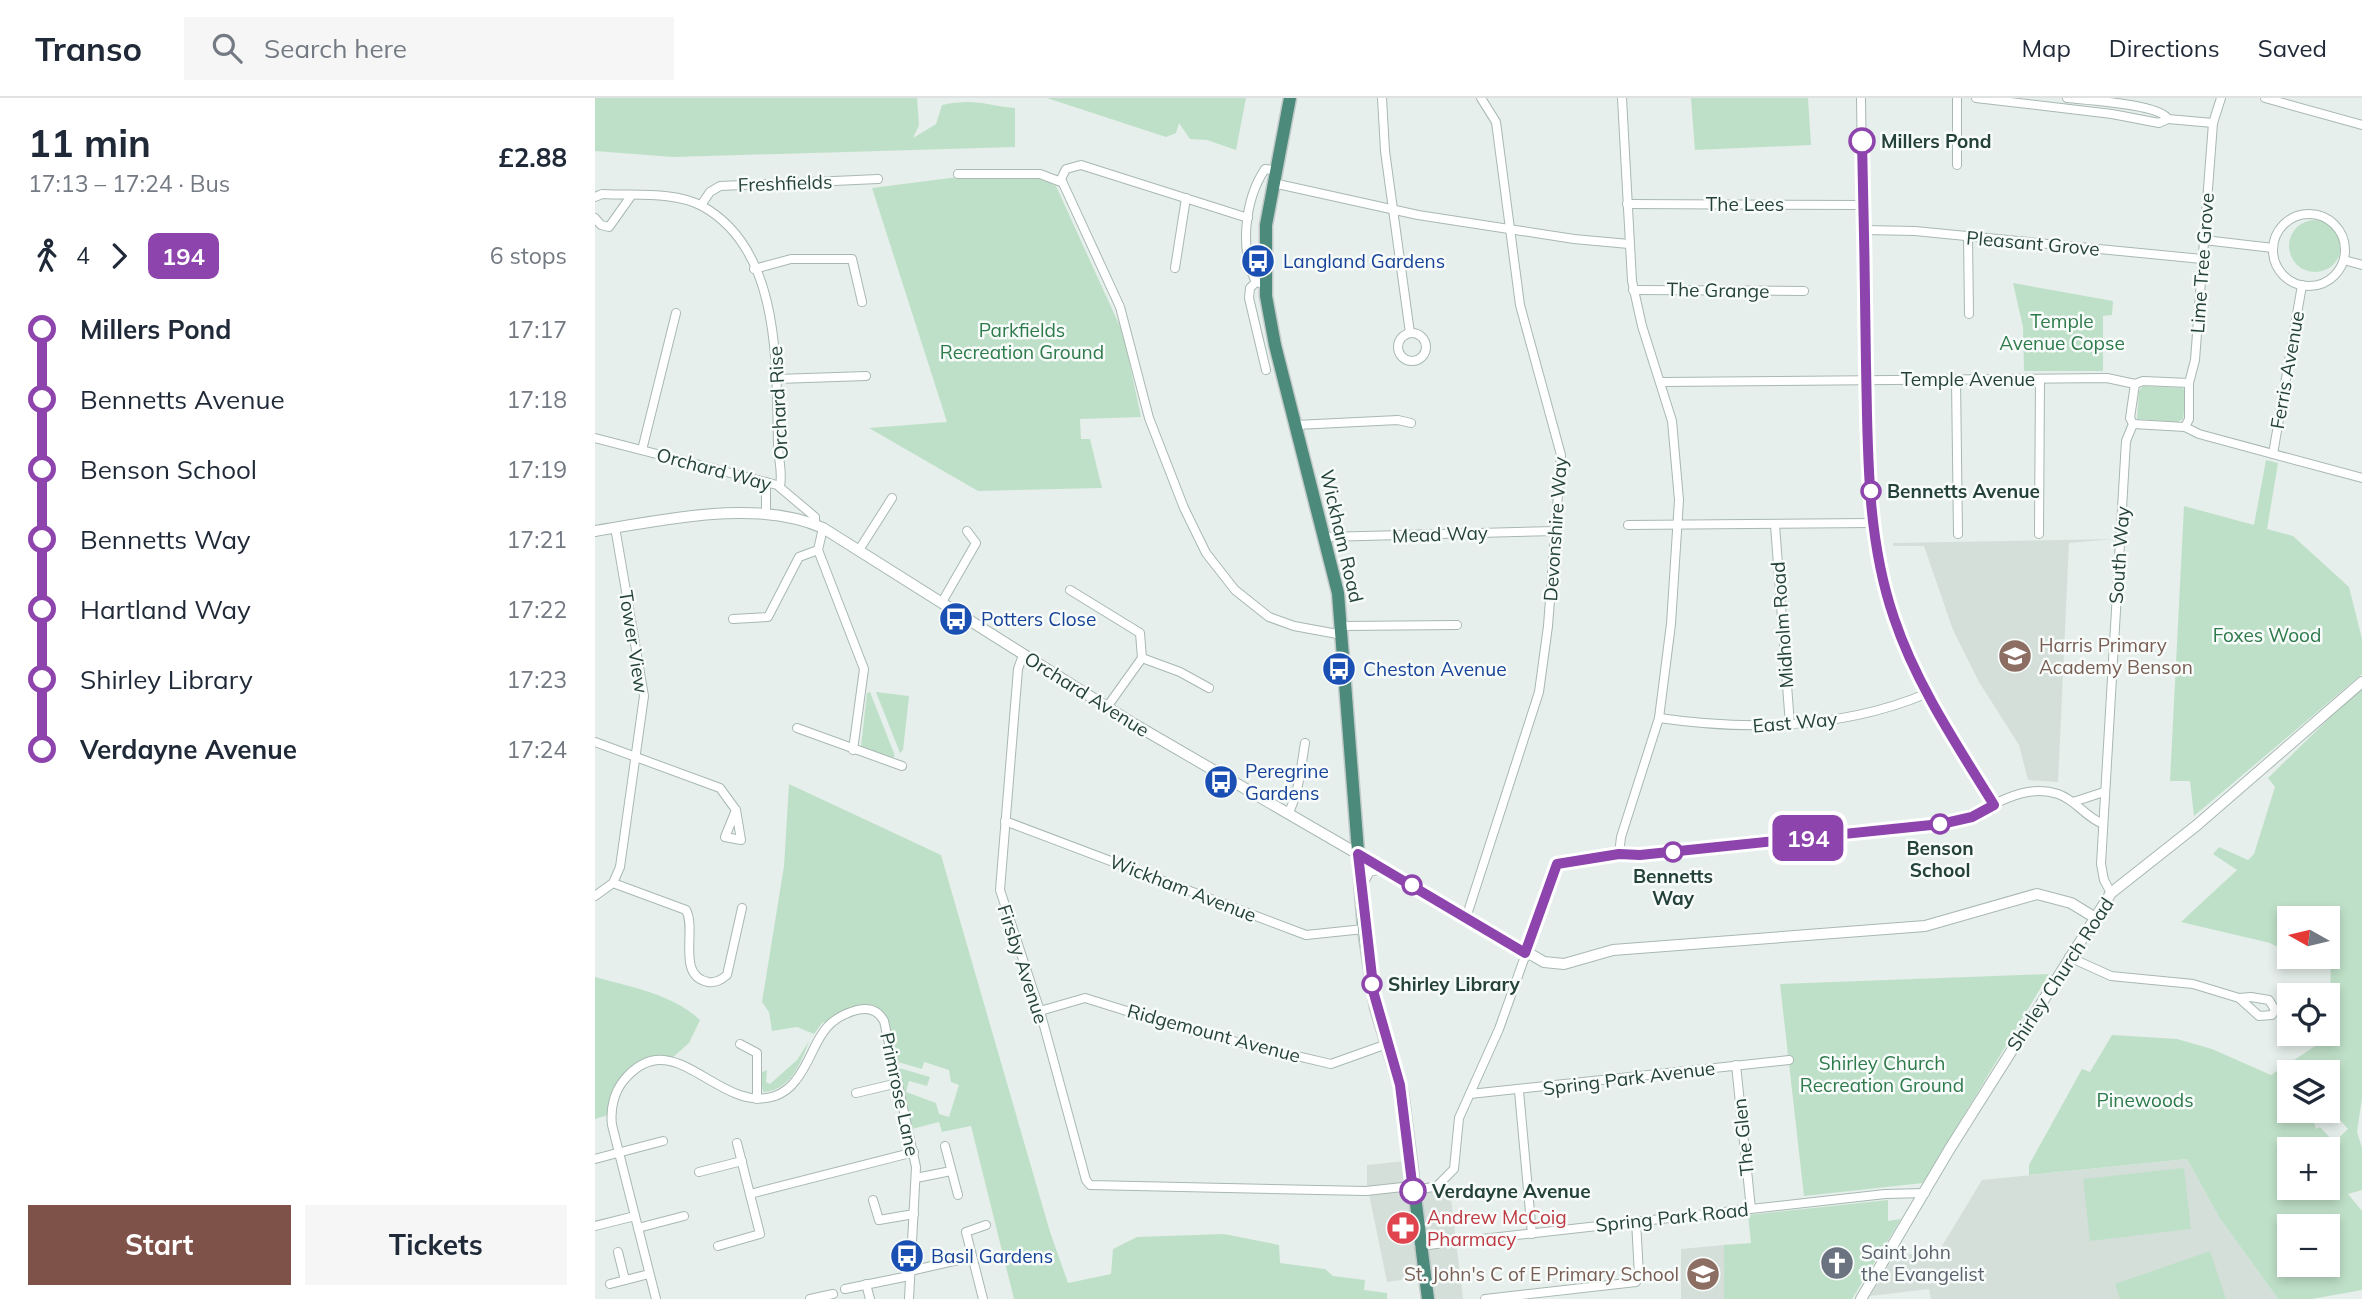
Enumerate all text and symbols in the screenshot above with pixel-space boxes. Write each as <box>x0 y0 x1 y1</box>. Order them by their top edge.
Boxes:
search box <box>184 17 674 80</box>
text: Transo <box>35 28 142 69</box>
icon: search <box>208 29 246 67</box>
text: Search here <box>264 32 407 65</box>
text: Map <box>2021 33 2071 63</box>
text: Directions <box>2109 33 2220 63</box>
text: Saved <box>2258 33 2327 63</box>
text: 11 min <box>28 119 151 167</box>
marker: Millers Pond <box>1849 128 1875 154</box>
place label: Millers Pond <box>1881 129 1992 153</box>
text: £2.88 <box>498 141 567 174</box>
text: 17:13 – 17:24 · Bus <box>28 169 230 198</box>
street label: Freshfields <box>737 169 833 197</box>
street label: The Lees <box>1706 192 1784 216</box>
street label: Lime Tree Grove <box>2185 192 2219 334</box>
street label: Pleasant Grove <box>1965 225 2101 261</box>
icon: walk <box>28 237 66 275</box>
icon: forward <box>100 237 138 275</box>
text: 4 <box>76 241 90 270</box>
text: 194 <box>162 241 205 271</box>
text: 6 stops <box>490 241 567 270</box>
bus stop icon: Langland Gardens <box>1239 242 1277 280</box>
place label: Langland Gardens <box>1283 249 1445 273</box>
street label: The Grange <box>1666 277 1770 303</box>
park label: Temple Avenue Copse <box>1999 309 2125 355</box>
street label: Ferris Avenue <box>2265 309 2309 431</box>
text: Millers Pond <box>80 313 231 346</box>
text: 17:17 <box>507 315 567 344</box>
park label: Parkfields Recreation Ground <box>940 318 1104 364</box>
street label: Orchard Rise <box>763 345 793 461</box>
street label: Temple Avenue <box>1901 367 2035 391</box>
text: Bennetts Avenue <box>80 383 285 416</box>
text: 17:18 <box>507 385 567 414</box>
street label: Orchard Way <box>654 442 774 496</box>
text: Benson School <box>80 453 257 486</box>
text: 17:19 <box>507 455 567 484</box>
street label: Devonshire Way <box>1538 456 1572 602</box>
street label: Wickham Road <box>1315 467 1369 605</box>
place label: Bennetts Avenue <box>1887 479 2040 503</box>
marker: Bennetts Avenue <box>1861 481 1881 501</box>
street label: South Way <box>2104 505 2134 605</box>
street label: Mead Way <box>1392 520 1488 548</box>
text: Bennetts Way <box>80 523 251 556</box>
text: 17:21 <box>507 525 567 554</box>
street label: Midholm Road <box>1766 561 1798 689</box>
street label: Tower View <box>614 589 654 695</box>
text: Hartland Way <box>80 593 251 626</box>
text: 17:22 <box>507 595 567 624</box>
bus stop icon: Potters Close <box>937 600 975 638</box>
place label: Potters Close <box>981 607 1096 631</box>
park label: Foxes Wood <box>2213 623 2321 647</box>
place label: Harris Primary Academy Benson <box>2039 633 2193 679</box>
school or university icon: Harris Primary Academy Benson <box>1996 637 2034 675</box>
street label: Orchard Avenue <box>1020 646 1154 742</box>
bus stop icon: Cheston Avenue <box>1320 650 1358 688</box>
place label: Cheston Avenue <box>1363 657 1506 681</box>
text: Shirley Library <box>80 663 253 696</box>
text: 17:23 <box>507 665 567 694</box>
street label: East Way <box>1752 706 1838 738</box>
text: Verdayne Avenue <box>80 733 297 766</box>
text: 17:24 <box>507 735 567 764</box>
place label: Peregrine Gardens <box>1245 759 1329 805</box>
bus stop icon: Peregrine Gardens <box>1202 763 1240 801</box>
marker: Benson School <box>1930 814 1950 834</box>
line badge: 194 <box>1768 815 1848 861</box>
text: 194 <box>1786 823 1830 853</box>
place label: Benson School <box>1906 836 1974 882</box>
marker: Bennetts Way <box>1663 842 1683 862</box>
street label: Wickham Avenue <box>1106 849 1260 927</box>
place label: Bennetts Way <box>1633 864 1713 910</box>
unlabelled marker <box>1402 875 1422 895</box>
street label: Shirley Church Road <box>2001 893 2119 1055</box>
street label: Firsby Avenue <box>992 901 1054 1027</box>
north arrow <box>2277 906 2340 970</box>
map controls <box>2277 906 2340 1277</box>
place label: Shirley Library <box>1388 972 1520 996</box>
marker: Shirley Library <box>1362 974 1382 994</box>
button: locate <box>2277 983 2340 1046</box>
street label: Ridgemount Avenue <box>1125 998 1303 1068</box>
street label: Primrose Lane <box>875 1030 925 1158</box>
park label: Shirley Church Recreation Ground <box>1800 1051 1964 1097</box>
street label: Spring Park Avenue <box>1542 1056 1716 1100</box>
button: layers <box>2277 1060 2340 1123</box>
park label: Pinewoods <box>2096 1088 2194 1112</box>
street label: The Glen <box>1727 1097 1759 1177</box>
button: + <box>2277 1137 2340 1200</box>
marker: Verdayne Avenue <box>1400 1178 1426 1204</box>
place label: Verdayne Avenue <box>1431 1179 1591 1203</box>
street label: Spring Park Road <box>1594 1197 1750 1237</box>
button: Start <box>28 1205 291 1285</box>
button: Tickets <box>305 1205 567 1285</box>
place label: Andrew McCoig Pharmacy <box>1427 1205 1567 1251</box>
pharmacy icon: Andrew McCoig Pharmacy <box>1384 1209 1422 1247</box>
button: − <box>2277 1214 2340 1277</box>
bus stop icon: Basil Gardens <box>888 1237 926 1275</box>
place label: Saint John the Evangelist <box>1861 1240 1985 1286</box>
place label: Basil Gardens <box>931 1244 1053 1268</box>
church icon: Saint John the Evangelist <box>1818 1244 1856 1282</box>
school or university icon: St. John's C of E Primary School <box>1684 1255 1722 1293</box>
place label: St. John's C of E Primary School <box>1404 1262 1679 1286</box>

